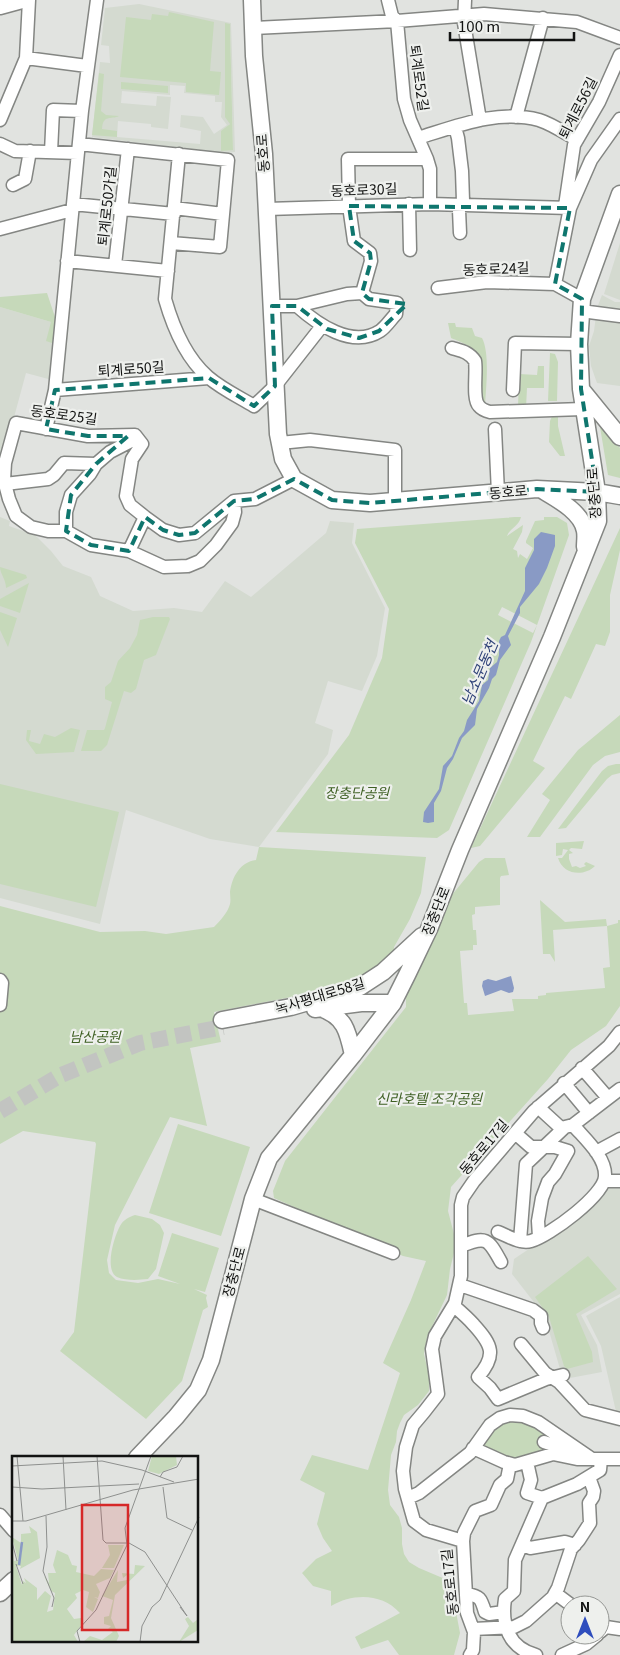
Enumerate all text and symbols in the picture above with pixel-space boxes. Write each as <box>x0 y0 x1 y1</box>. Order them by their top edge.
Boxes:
scale bar <box>450 10 574 42</box>
text: 100 m <box>458 15 500 36</box>
street label: 퇴계로52길 <box>405 43 435 112</box>
street label: 퇴계로56길 <box>553 73 601 142</box>
street label: 동호로 <box>251 133 273 173</box>
street label: 퇴계로50가길 <box>92 165 120 247</box>
street label: 동호로30길 <box>330 178 398 200</box>
street label: 동호로24길 <box>462 257 530 279</box>
street label: 퇴계로50길 <box>97 356 165 380</box>
street label: 동호로25길 <box>30 399 99 429</box>
street label: 장충단로 <box>581 467 605 519</box>
street label: 동호로 <box>488 479 528 503</box>
water label: 남소문동천 <box>455 635 503 708</box>
park label: 장충단공원 <box>325 782 390 802</box>
street label: 장충단로 <box>416 883 454 938</box>
street label: 녹사평대로58길 <box>272 972 367 1018</box>
park label: 남산공원 <box>69 1026 122 1046</box>
park label: 신라호텔 조각공원 <box>376 1088 483 1108</box>
street label: 동호로17길 <box>454 1114 512 1178</box>
street label: 장충단로 <box>217 1244 249 1299</box>
inset map <box>12 1456 199 1642</box>
street label: 동호로17길 <box>436 1548 462 1616</box>
north arrow <box>560 1595 610 1645</box>
text: N <box>580 1596 590 1616</box>

